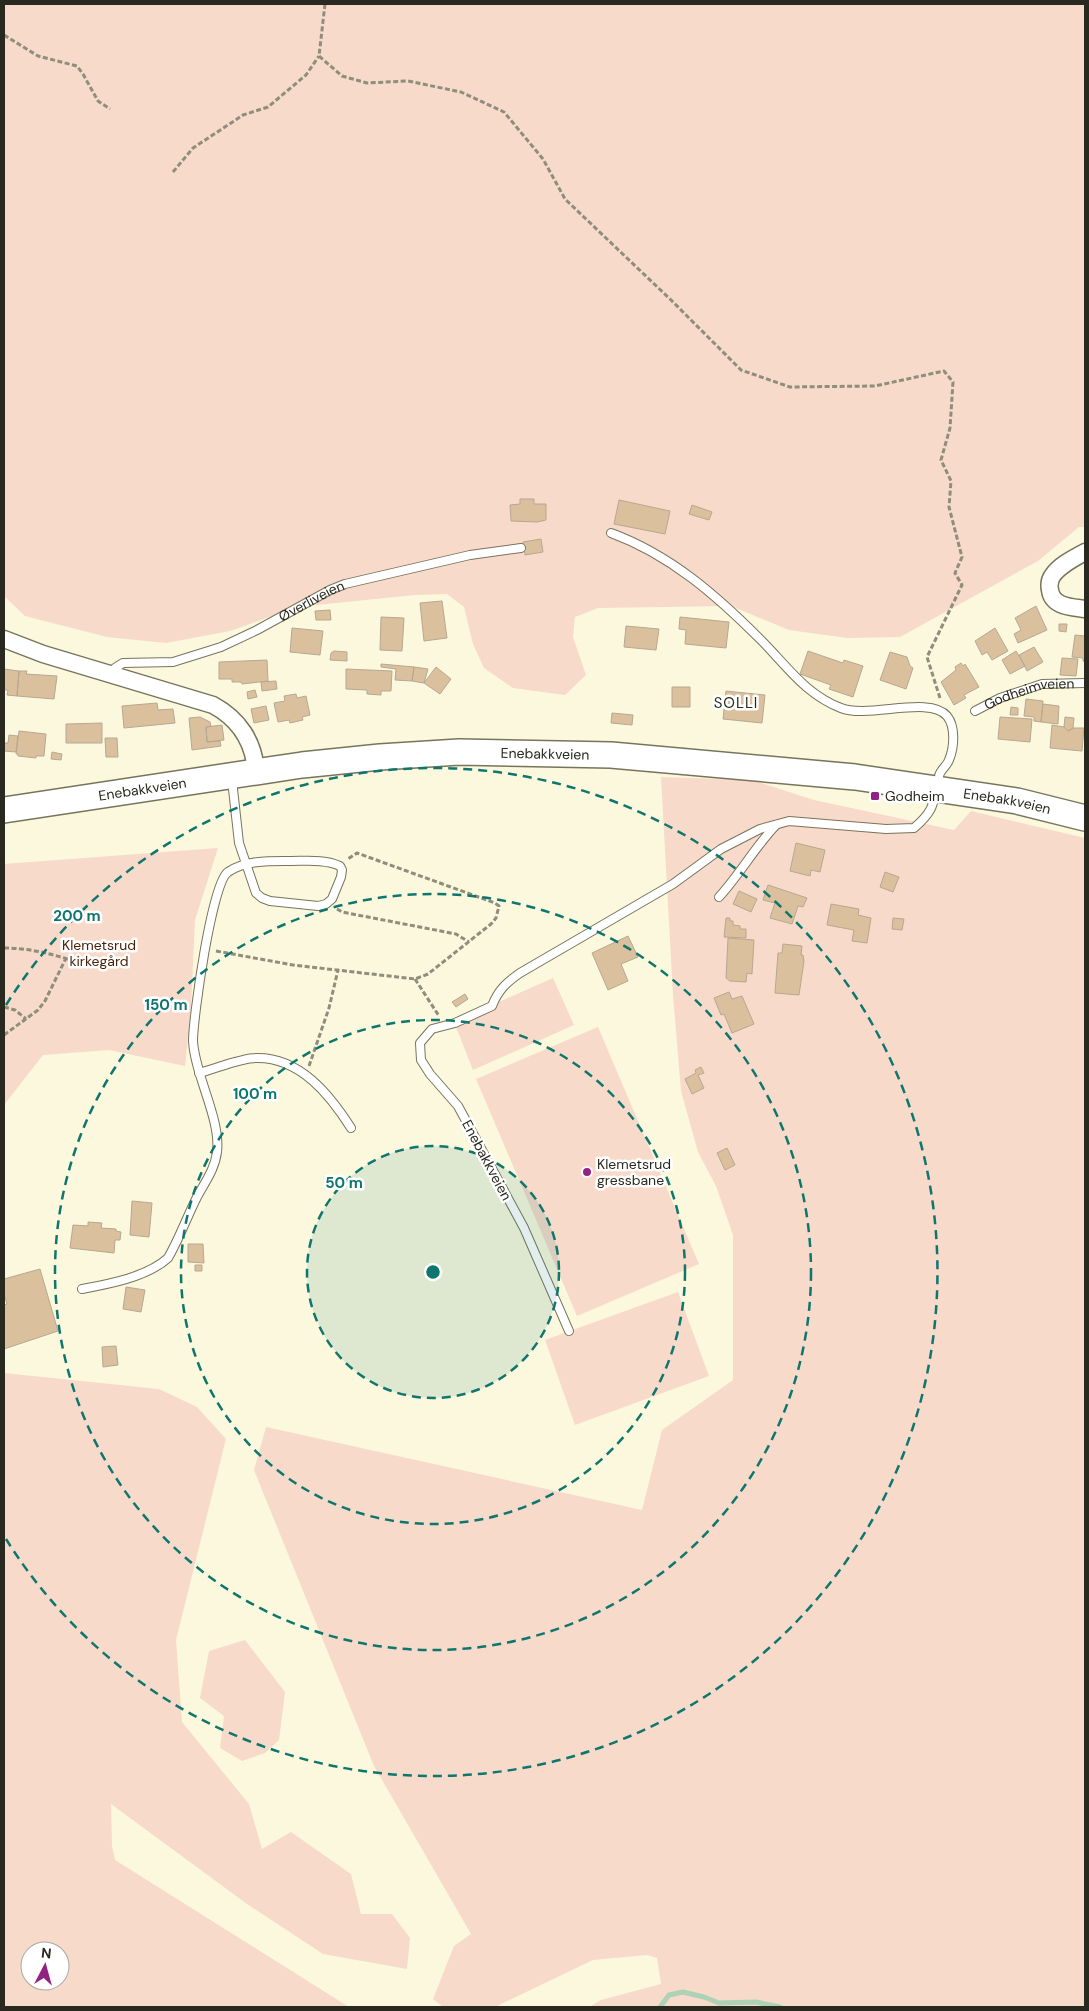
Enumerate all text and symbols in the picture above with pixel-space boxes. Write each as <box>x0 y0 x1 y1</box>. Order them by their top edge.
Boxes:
street label: Øverliveien <box>275 576 347 625</box>
street label: Godheimveien <box>981 674 1075 714</box>
district label: SOLLI <box>714 693 758 713</box>
street label: Enebakkveien <box>500 744 590 764</box>
street label: Enebakkveien <box>97 774 188 805</box>
street label: Enebakkveien <box>962 784 1053 818</box>
place label: Godheim <box>885 787 945 805</box>
marker: Godheim <box>869 790 881 802</box>
text: 200 m <box>53 906 101 926</box>
park label: Klemetsrud kirkegård <box>62 936 136 970</box>
text: 150 m <box>145 995 188 1015</box>
text: 100 m <box>233 1084 277 1104</box>
street label: Enebakkveien <box>458 1117 516 1203</box>
place label: Klemetsrud gressbane <box>597 1155 671 1189</box>
marker: Klemetsrud gressbane <box>581 1166 593 1178</box>
text: 50 m <box>325 1173 363 1193</box>
centre of rings <box>424 1263 442 1281</box>
north arrow <box>20 1941 70 1991</box>
text: N <box>40 1944 52 1963</box>

